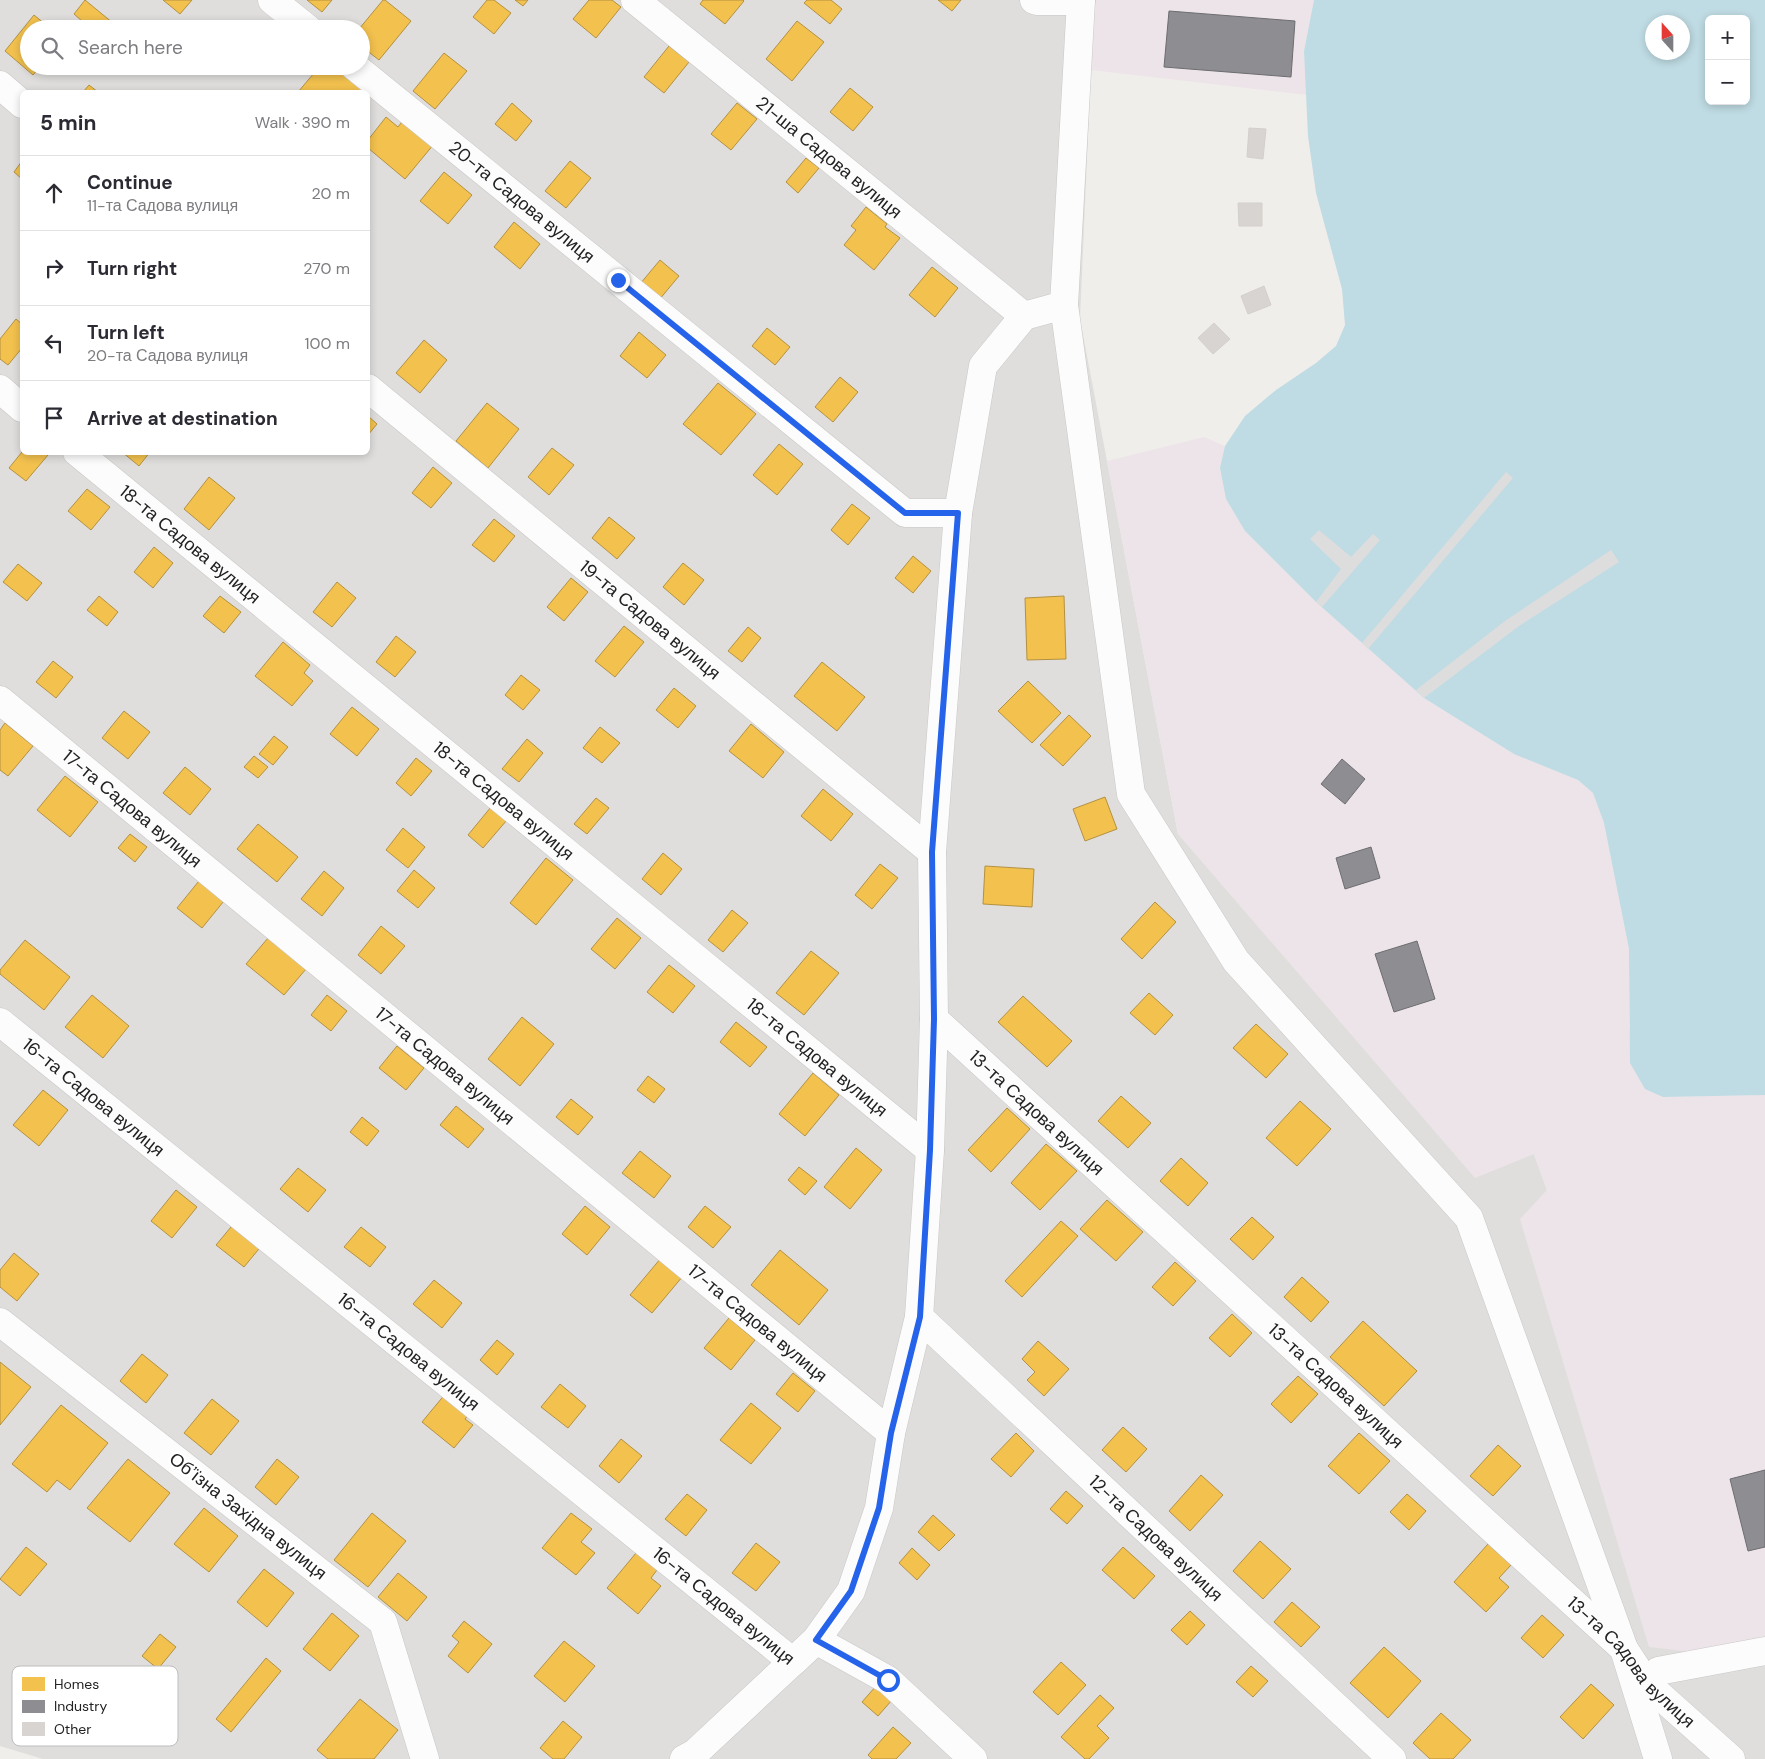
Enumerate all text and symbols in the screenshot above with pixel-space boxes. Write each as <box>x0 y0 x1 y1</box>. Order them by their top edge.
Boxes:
north arrow <box>1645 15 1690 60</box>
map controls <box>1705 15 1750 105</box>
button: + <box>1705 15 1750 60</box>
search box <box>20 20 370 75</box>
icon: search <box>38 34 66 62</box>
text: Search here <box>78 35 183 60</box>
button: − <box>1705 60 1750 105</box>
street label: 21-ша Садова вулиця <box>751 91 907 224</box>
text: 5 min <box>40 109 96 137</box>
text: Walk · 390 m <box>255 112 350 133</box>
street label: 20-та Садова вулиця <box>444 136 600 269</box>
text: Continue <box>87 170 173 195</box>
icon: ahead <box>40 179 68 207</box>
text: 20 m <box>311 183 350 204</box>
text: 11-та Садова вулиця <box>87 195 238 216</box>
icon: right <box>40 254 68 282</box>
text: Turn right <box>87 256 177 281</box>
text: 270 m <box>303 258 350 279</box>
route end <box>607 269 630 292</box>
text: Turn left <box>87 320 165 345</box>
icon: left <box>40 329 68 357</box>
text: 100 m <box>305 333 350 354</box>
text: 20-та Садова вулиця <box>87 345 248 366</box>
icon: arrive <box>40 404 68 432</box>
text: Arrive at destination <box>87 406 278 431</box>
street label: 18-та Садова вулиця <box>114 480 266 609</box>
street label: 19-та Садова вулиця <box>574 555 725 685</box>
street label: 18-та Садова вулиця <box>428 736 579 866</box>
street label: 17-та Садова вулиця <box>57 744 207 873</box>
street label: 18-та Садова вулиця <box>741 993 892 1122</box>
street label: 17-та Садова вулиця <box>370 1002 519 1130</box>
street label: 16-та Садова вулиця <box>17 1033 169 1162</box>
street label: 13-та Садова вулиця <box>964 1045 1109 1181</box>
street label: 17-та Садова вулиця <box>683 1259 832 1388</box>
street label: 16-та Садова вулиця <box>333 1287 485 1416</box>
street label: 13-та Садова вулиця <box>1263 1318 1409 1454</box>
street label: Обʼїзна Західна вулиця <box>164 1447 332 1585</box>
street label: 12-та Садова вулиця <box>1084 1470 1228 1607</box>
street label: 16-та Садова вулиця <box>648 1542 800 1671</box>
street label: 13-та Садова вулиця <box>1562 1591 1700 1733</box>
legend <box>12 1666 178 1746</box>
route start <box>877 1669 900 1692</box>
text: Homes <box>54 1675 99 1693</box>
text: Industry <box>54 1697 107 1715</box>
text: Other <box>54 1720 92 1738</box>

